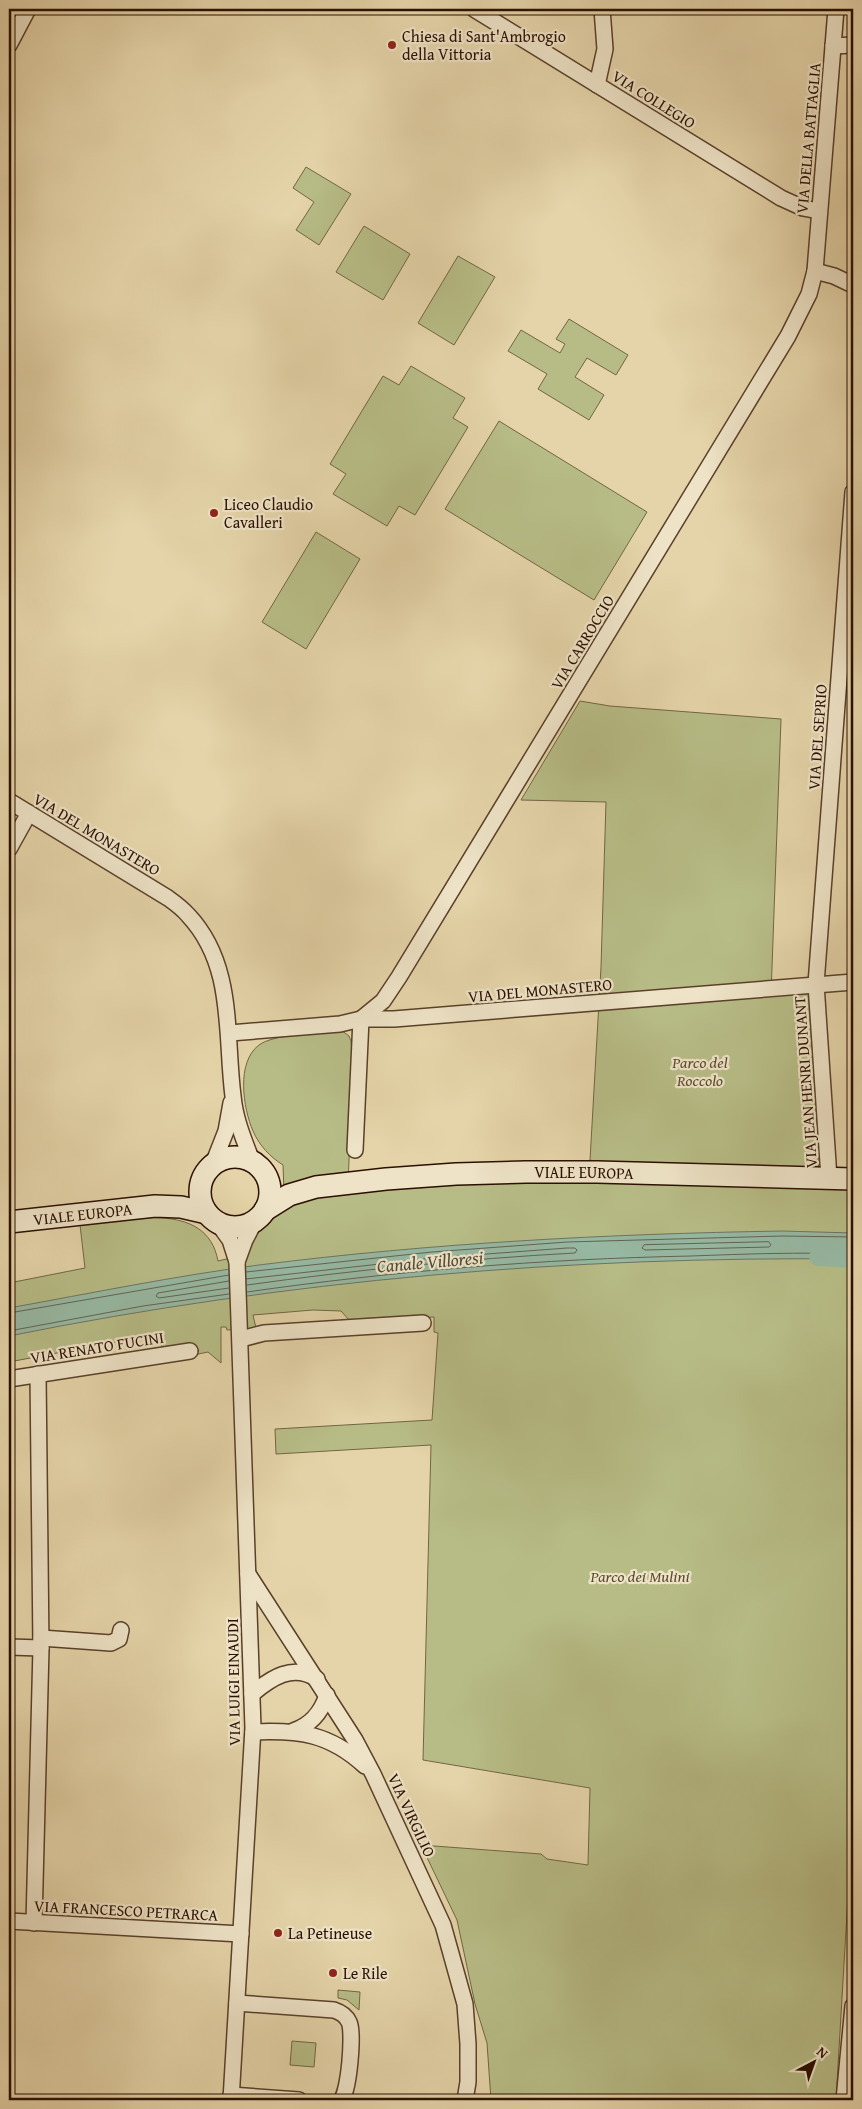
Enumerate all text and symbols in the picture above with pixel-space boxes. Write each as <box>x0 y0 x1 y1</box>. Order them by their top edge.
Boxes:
place label: Chiesa di Sant'Ambrogio della Vittoria <box>402 24 566 66</box>
marker: Chiesa di Sant'Ambrogio della Vittoria <box>386 39 398 51</box>
street label: VIA DELLA BATTAGLIA <box>789 61 827 215</box>
street label: VIA COLLEGIO <box>607 64 701 134</box>
place label: Liceo Claudio Cavalleri <box>224 492 313 534</box>
marker: Liceo Claudio Cavalleri <box>208 507 220 519</box>
street label: VIA CARROCCIO <box>544 590 620 694</box>
street label: VIA DEL SEPRIO <box>801 683 833 791</box>
street label: VIA DEL MONASTERO <box>29 786 165 882</box>
street label: VIA DEL MONASTERO <box>467 972 613 1008</box>
street label: VIA JEAN HENRI DUNANT <box>787 995 823 1169</box>
park label: Parco del Roccolo <box>671 1050 728 1092</box>
street label: VIALE EUROPA <box>534 1160 634 1185</box>
street label: VIALE EUROPA <box>32 1197 134 1231</box>
water label: Canale Villoresi <box>376 1243 485 1280</box>
street label: VIA RENATO FUCINI <box>29 1325 166 1369</box>
park label: Parco dei Mulini <box>589 1564 690 1588</box>
street label: VIA LUIGI EINAUDI <box>220 1618 246 1746</box>
street label: VIA VIRGILIO <box>382 1769 442 1861</box>
street label: VIA FRANCESCO PETRARCA <box>33 1893 219 1927</box>
place label: La Petineuse <box>288 1921 372 1945</box>
marker: La Petineuse <box>272 1927 284 1939</box>
place label: Le Rile <box>343 1961 388 1985</box>
marker: Le Rile <box>327 1967 339 1979</box>
north arrow <box>790 2036 840 2086</box>
text: N <box>812 2042 833 2063</box>

